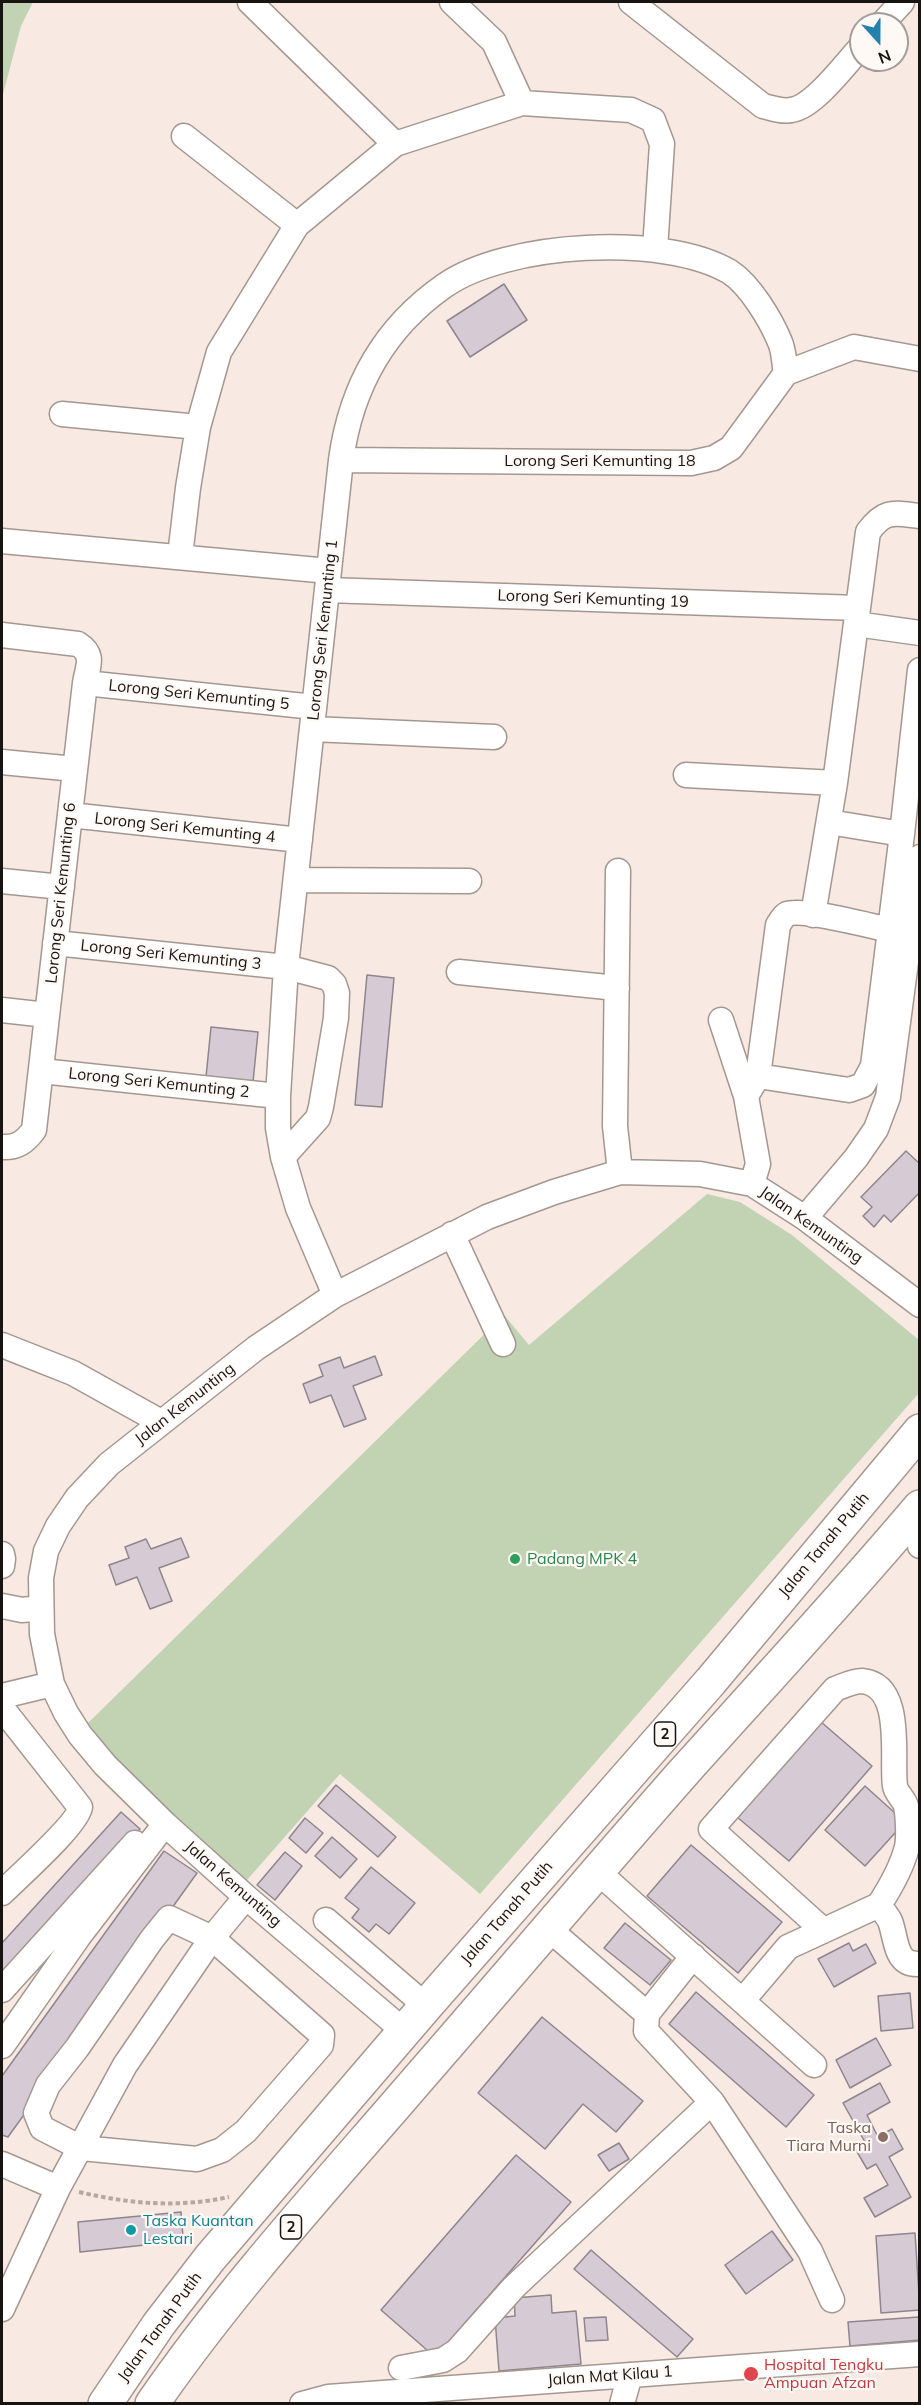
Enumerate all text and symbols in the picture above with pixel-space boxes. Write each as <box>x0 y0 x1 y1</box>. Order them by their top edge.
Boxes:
north arrow <box>849 12 909 72</box>
text: N <box>876 45 894 68</box>
street label: Lorong Seri Kemunting 18 <box>504 451 696 471</box>
street label: Lorong Seri Kemunting 1 <box>304 539 342 721</box>
street label: Lorong Seri Kemunting 19 <box>497 586 689 612</box>
street label: Lorong Seri Kemunting 5 <box>108 676 290 714</box>
street label: Lorong Seri Kemunting 6 <box>42 802 80 984</box>
street label: Lorong Seri Kemunting 4 <box>94 809 276 847</box>
street label: Lorong Seri Kemunting 3 <box>80 936 262 974</box>
street label: Lorong Seri Kemunting 2 <box>68 1064 250 1102</box>
street label: Jalan Kemunting <box>756 1182 866 1268</box>
street label: Jalan Kemunting <box>131 1359 239 1449</box>
street label: Jalan Tanah Putih <box>775 1489 873 1601</box>
place label: Padang MPK 4 <box>527 1549 637 1569</box>
marker: Padang MPK 4 <box>508 1552 522 1566</box>
road number: 2 <box>654 1722 676 1746</box>
street label: Jalan Kemunting <box>181 1837 285 1931</box>
street label: Jalan Tanah Putih <box>457 1857 557 1969</box>
place label: Taska Tiara Murni <box>786 2118 871 2156</box>
marker: Taska Tiara Murni <box>876 2130 890 2144</box>
place label: Taska Kuantan Lestari <box>143 2211 254 2249</box>
road number: 2 <box>280 2215 302 2239</box>
marker: Taska Kuantan Lestari <box>124 2223 138 2237</box>
street label: Jalan Tanah Putih <box>114 2268 206 2386</box>
place label: Hospital Tengku Ampuan Afzan <box>764 2355 884 2393</box>
street label: Jalan Mat Kilau 1 <box>547 2362 673 2390</box>
marker: Hospital Tengku Ampuan Afzan <box>742 2365 760 2383</box>

